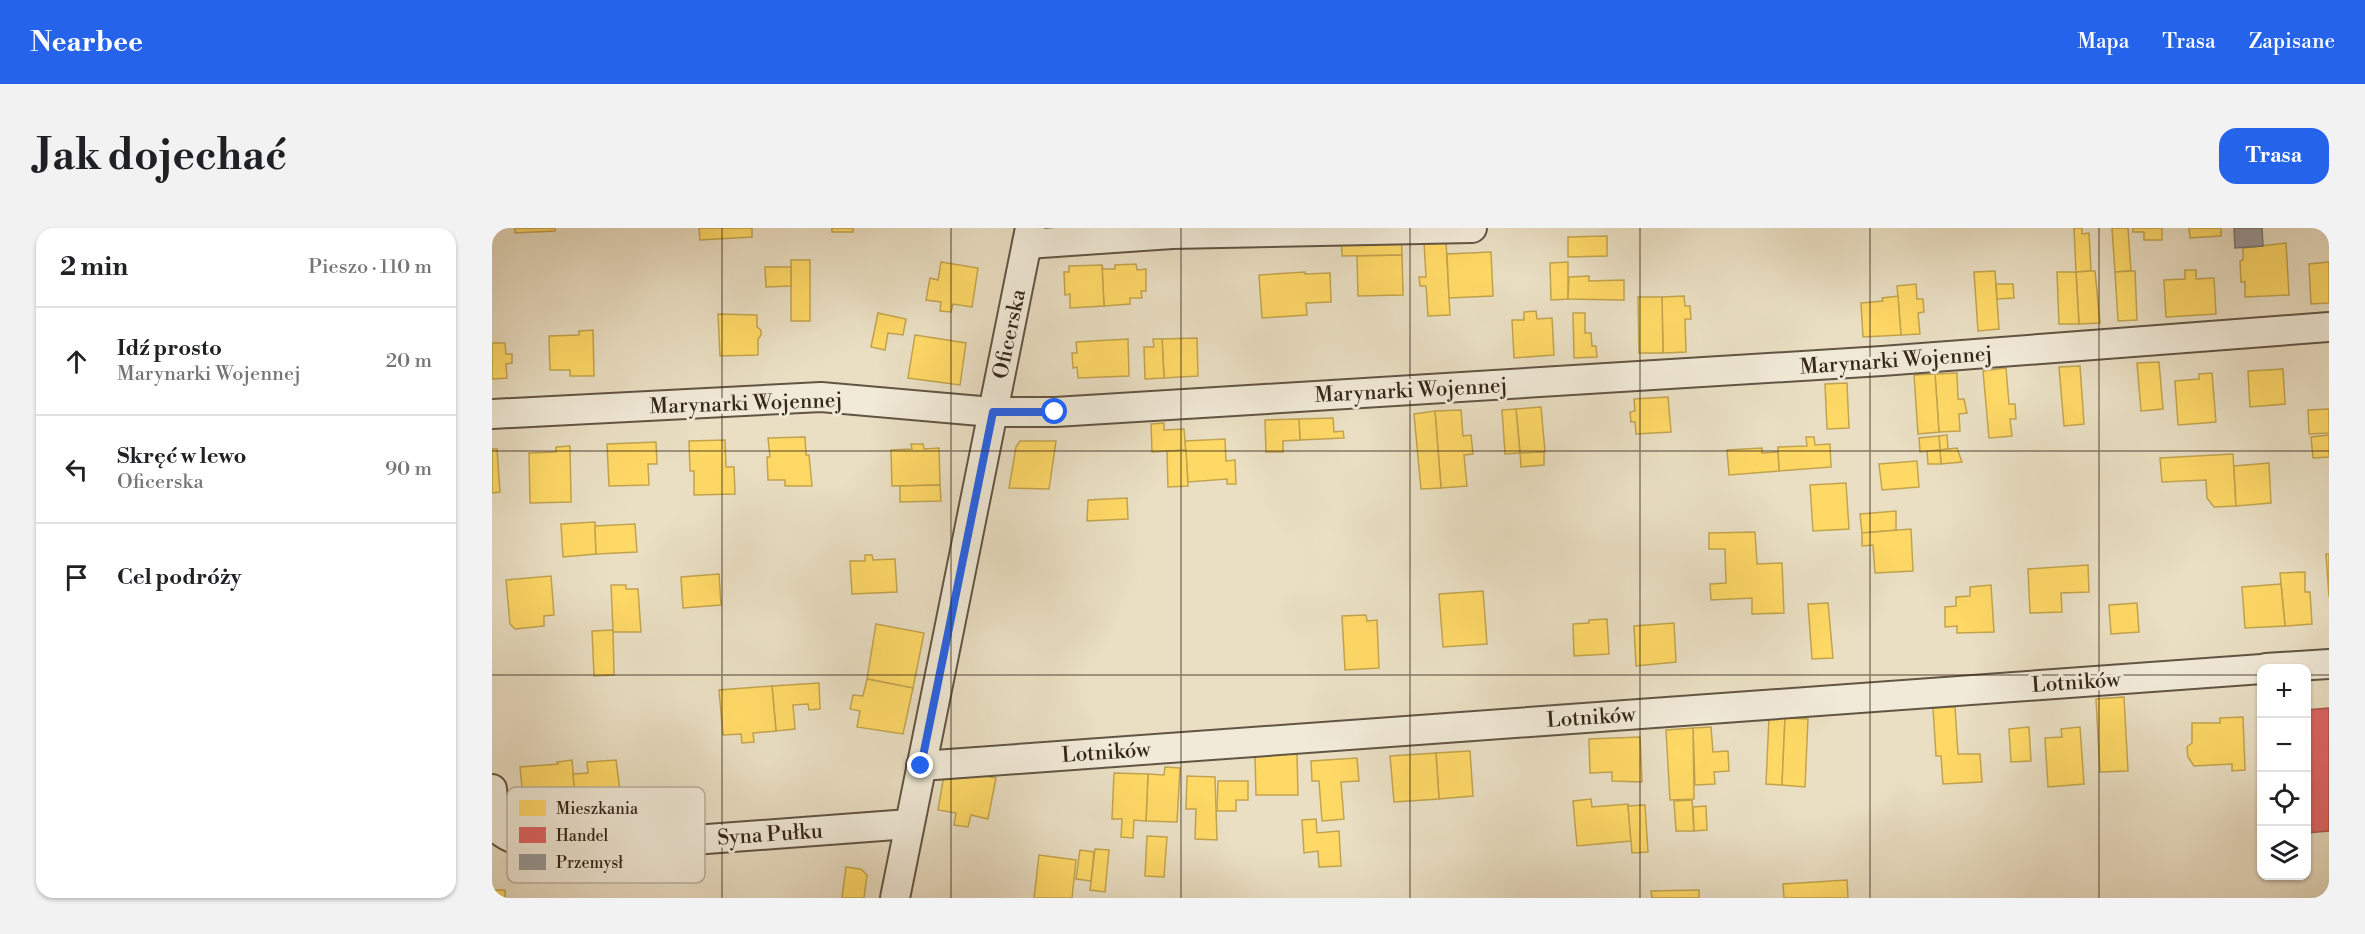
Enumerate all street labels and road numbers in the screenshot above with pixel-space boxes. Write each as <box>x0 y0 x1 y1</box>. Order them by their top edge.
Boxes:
street label: Oficerska <box>988 287 1032 381</box>
street label: Marynarki Wojennej <box>1799 341 1993 381</box>
street label: Marynarki Wojennej <box>1314 373 1508 409</box>
street label: Marynarki Wojennej <box>649 388 843 420</box>
street label: Lotników <box>2031 667 2122 699</box>
street label: Lotników <box>1546 702 1637 734</box>
street label: Lotników <box>1061 737 1152 769</box>
street label: Syna Pułku <box>716 818 824 852</box>

